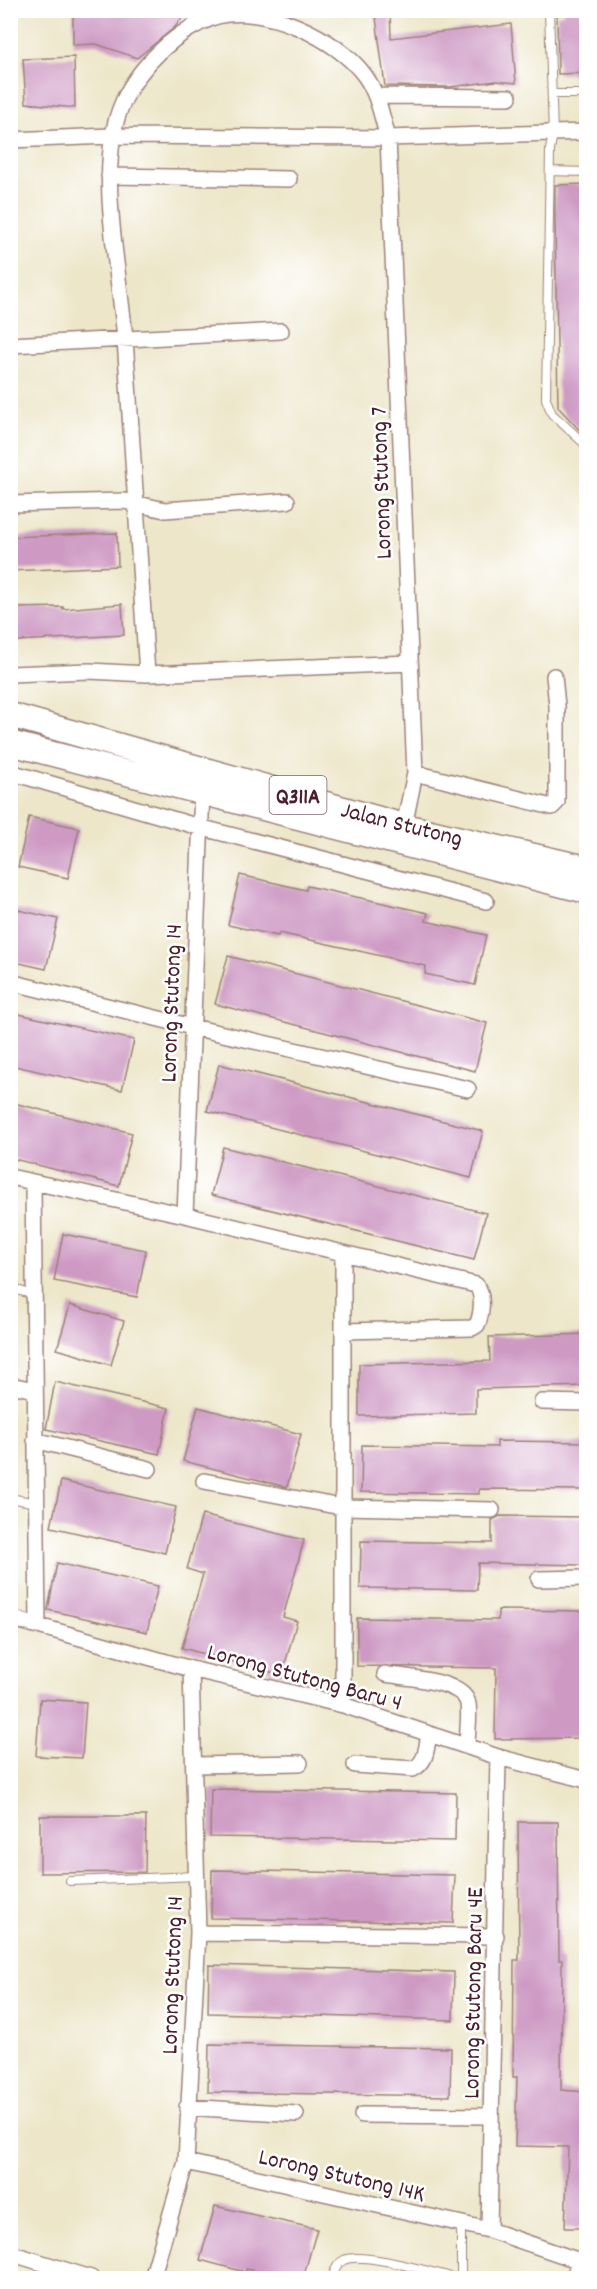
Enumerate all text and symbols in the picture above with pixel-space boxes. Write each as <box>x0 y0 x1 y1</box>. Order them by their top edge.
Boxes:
street label: Lorong Stutong 7 <box>363 406 403 560</box>
road number: Q311A <box>270 776 326 814</box>
street label: Jalan Stutong <box>337 794 466 857</box>
street label: Lorong Stutong 14 <box>153 923 193 1083</box>
street label: Lorong Stutong Baru 4 <box>203 1636 406 1721</box>
street label: Lorong Stutong Baru 4E <box>456 1887 494 2099</box>
street label: Lorong Stutong 14 <box>154 1895 194 2055</box>
street label: Lorong Stutong 14K <box>255 2141 428 2213</box>

